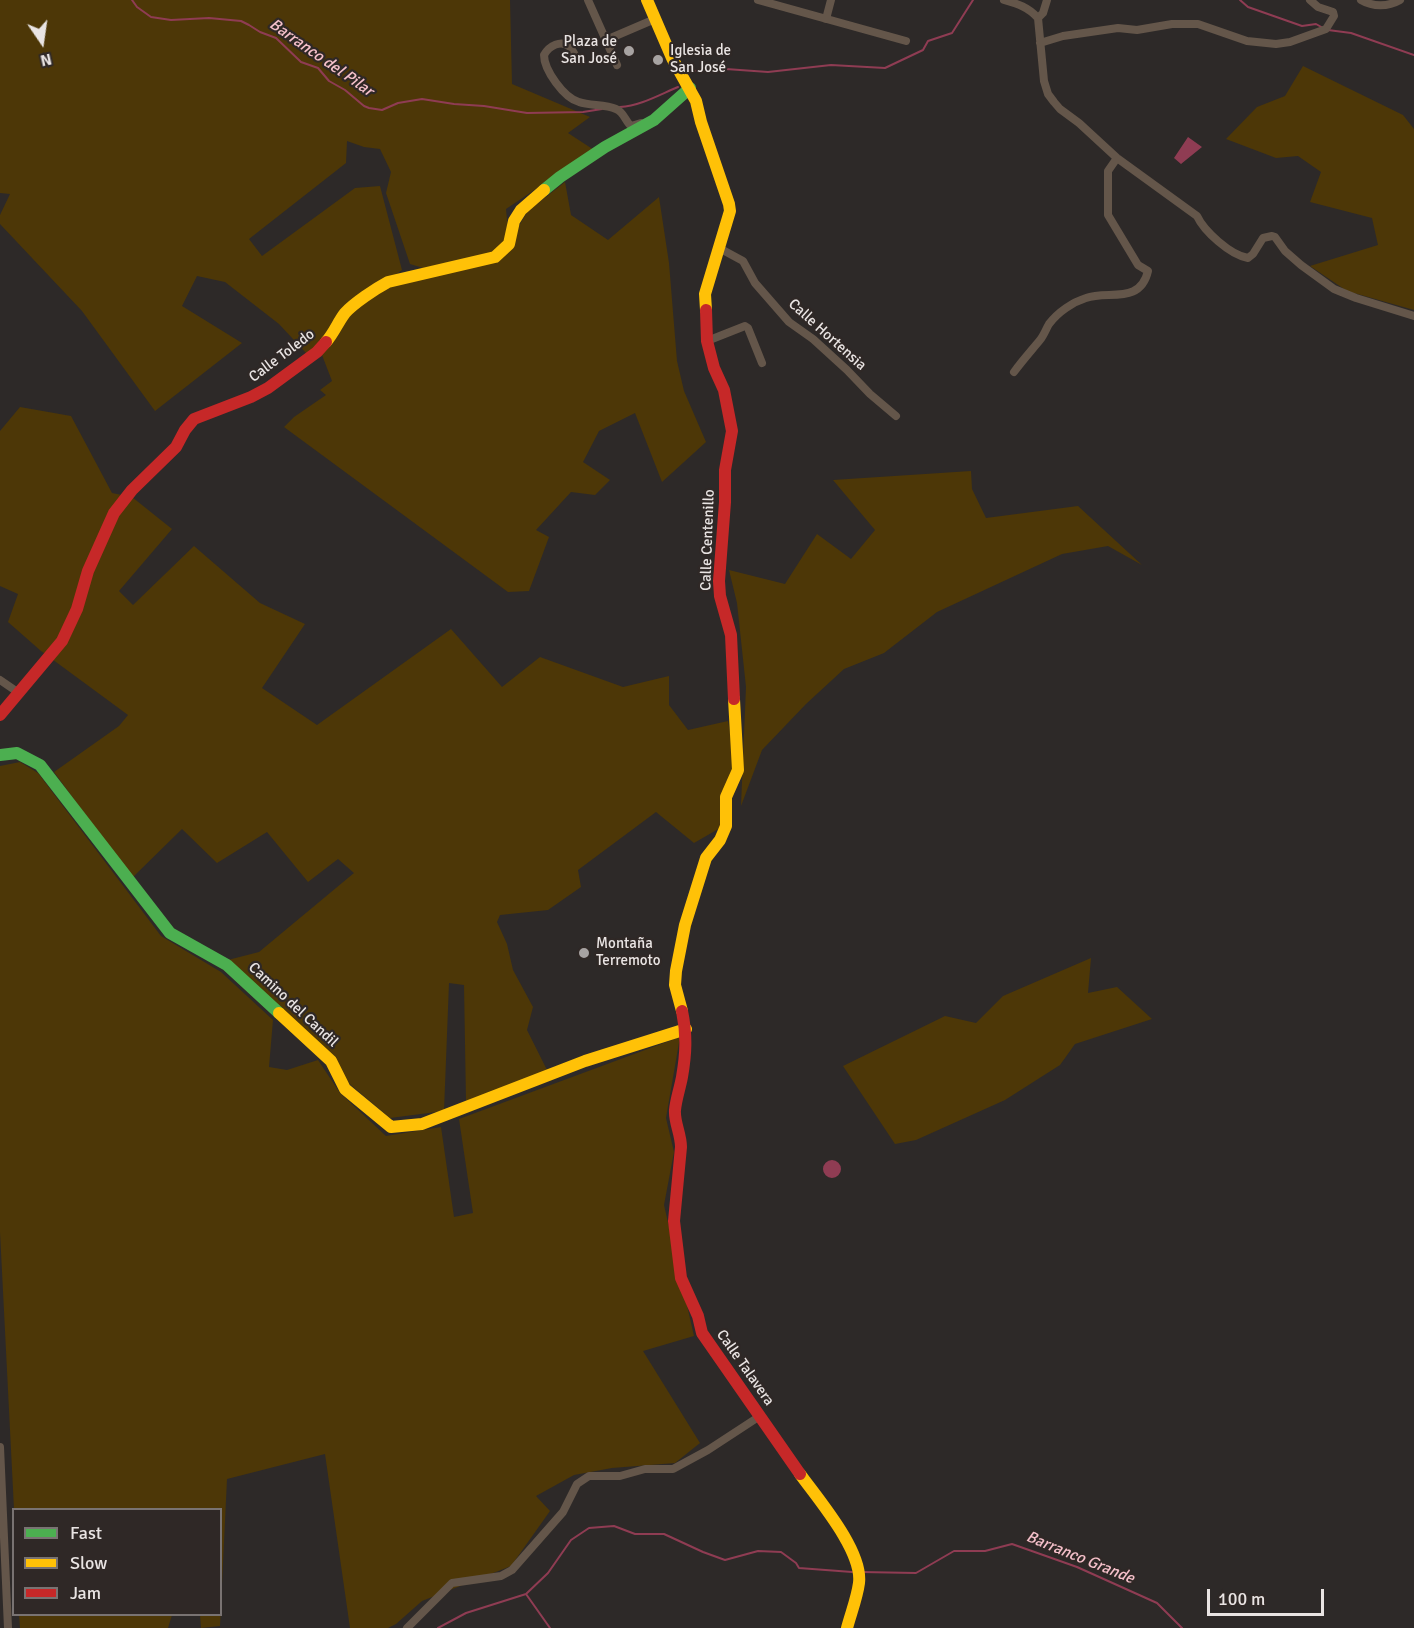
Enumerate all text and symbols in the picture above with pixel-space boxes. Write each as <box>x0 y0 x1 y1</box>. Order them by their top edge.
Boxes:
north arrow <box>12 12 72 72</box>
water label: Barranco del Pilar <box>265 15 377 101</box>
place label: Plaza de San José <box>561 33 617 68</box>
place label: Iglesia de San José <box>670 42 731 77</box>
marker: Plaza de San José <box>622 44 636 58</box>
text: N <box>38 49 54 71</box>
marker: Iglesia de San José <box>651 53 665 67</box>
street label: Calle Hortensia <box>784 295 870 375</box>
street label: Calle Toledo <box>246 326 318 386</box>
street label: Calle Centenillo <box>697 489 719 591</box>
place label: Montaña Terremoto <box>596 935 660 970</box>
marker: Montaña Terremoto <box>577 946 591 960</box>
street label: Camino del Candil <box>244 959 342 1051</box>
street label: Calle Talavera <box>712 1327 778 1409</box>
legend <box>12 1508 222 1616</box>
text: Fast <box>70 1522 102 1544</box>
water label: Barranco Grande <box>1023 1528 1137 1588</box>
text: Slow <box>70 1552 107 1574</box>
scale bar <box>1210 1577 1327 1615</box>
text: Jam <box>70 1582 101 1604</box>
text: 100 m <box>1218 1588 1265 1610</box>

